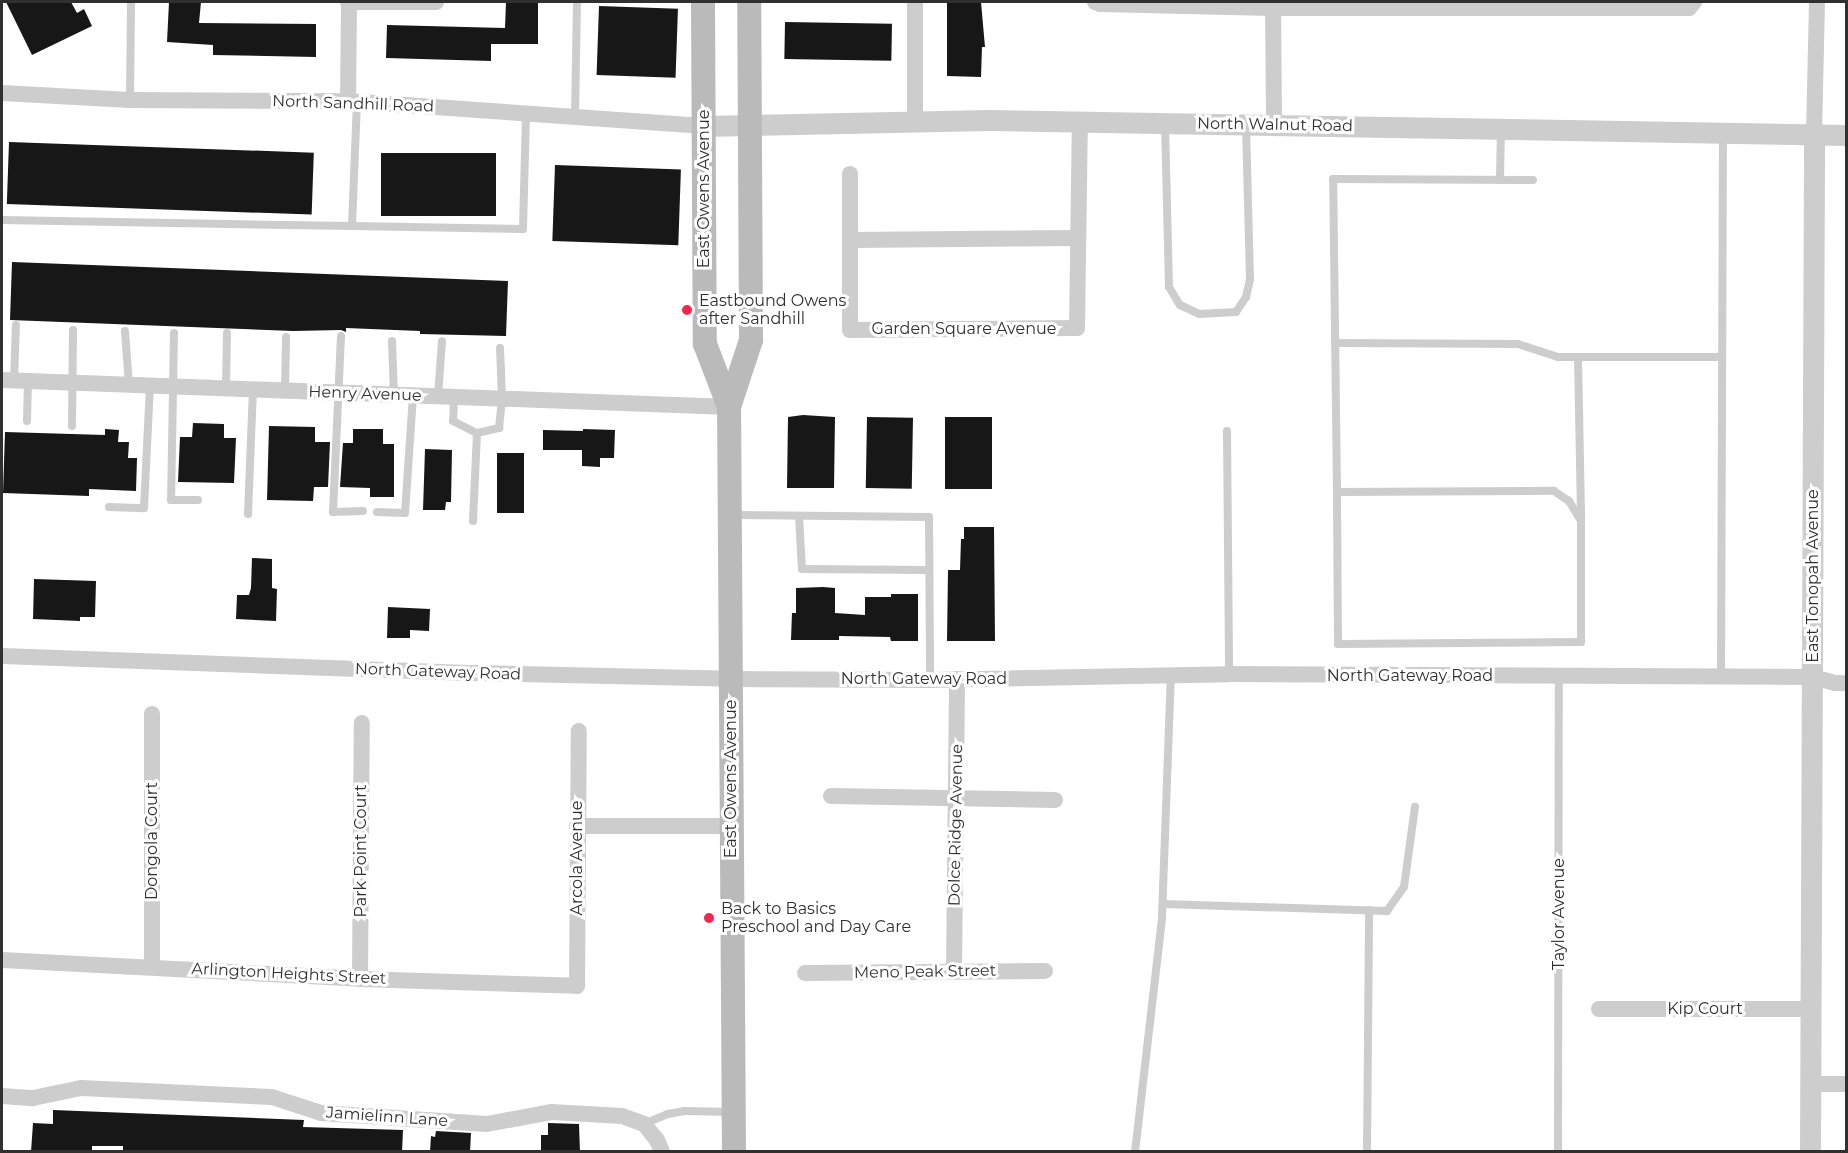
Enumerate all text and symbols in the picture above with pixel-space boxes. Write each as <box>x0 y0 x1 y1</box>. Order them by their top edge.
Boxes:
street label: North Sandhill Road <box>272 92 434 116</box>
street label: East Owens Avenue <box>694 110 714 268</box>
street label: North Walnut Road <box>1197 114 1353 136</box>
place label: Eastbound Owens after Sandhill <box>699 291 846 329</box>
marker: Eastbound Owens after Sandhill <box>680 303 694 317</box>
street label: Garden Square Avenue <box>872 319 1056 339</box>
street label: Henry Avenue <box>308 382 422 406</box>
street label: East Tonopah Avenue <box>1803 489 1823 663</box>
street label: North Gateway Road <box>355 660 521 684</box>
street label: North Gateway Road <box>1327 666 1493 686</box>
street label: North Gateway Road <box>841 669 1007 689</box>
street label: East Owens Avenue <box>721 700 741 858</box>
street label: Dolce Ridge Avenue <box>945 744 967 906</box>
street label: Dongola Court <box>142 782 162 900</box>
street label: Park Point Court <box>351 785 371 917</box>
street label: Arcola Avenue <box>567 801 587 915</box>
street label: Taylor Avenue <box>1549 858 1569 970</box>
place label: Back to Basics Preschool and Day Care <box>721 899 911 937</box>
marker: Back to Basics Preschool and Day Care <box>702 911 716 925</box>
street label: Arlington Heights Street <box>191 959 387 989</box>
street label: Meno Peak Street <box>854 961 996 983</box>
street label: Kip Court <box>1667 999 1743 1019</box>
street label: Jamielinn Lane <box>325 1103 449 1131</box>

